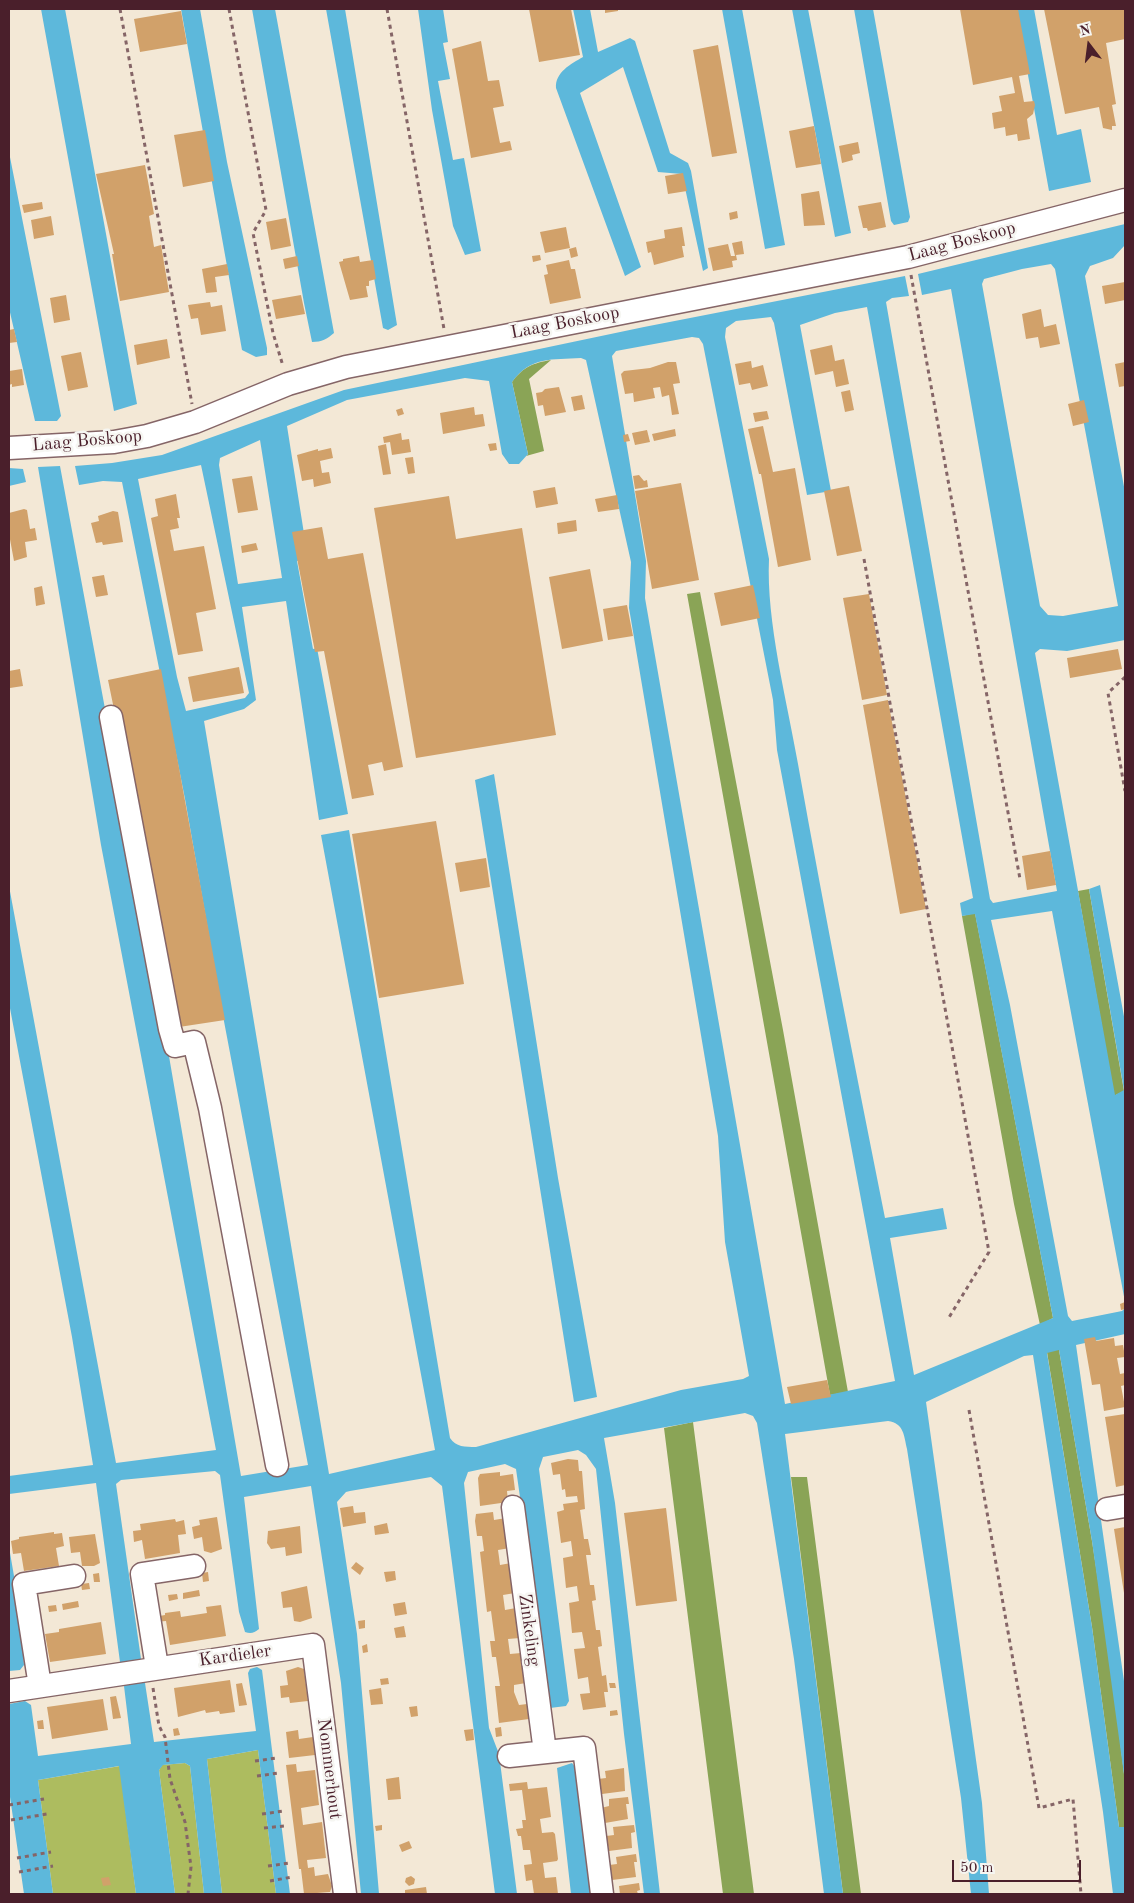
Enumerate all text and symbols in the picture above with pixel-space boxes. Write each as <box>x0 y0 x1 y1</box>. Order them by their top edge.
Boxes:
north arrow <box>1064 20 1114 70</box>
text: N <box>1078 22 1092 39</box>
street label: Laag Boskoop <box>906 217 1018 267</box>
street label: Laag Boskoop <box>509 302 621 344</box>
street label: Laag Boskoop <box>31 425 143 457</box>
street label: Zinkeling <box>513 1592 545 1668</box>
street label: Kardieler <box>197 1640 273 1672</box>
street label: Nommerhout <box>312 1717 346 1821</box>
scale bar <box>954 1850 1083 1882</box>
text: 50 m <box>960 1861 994 1876</box>

